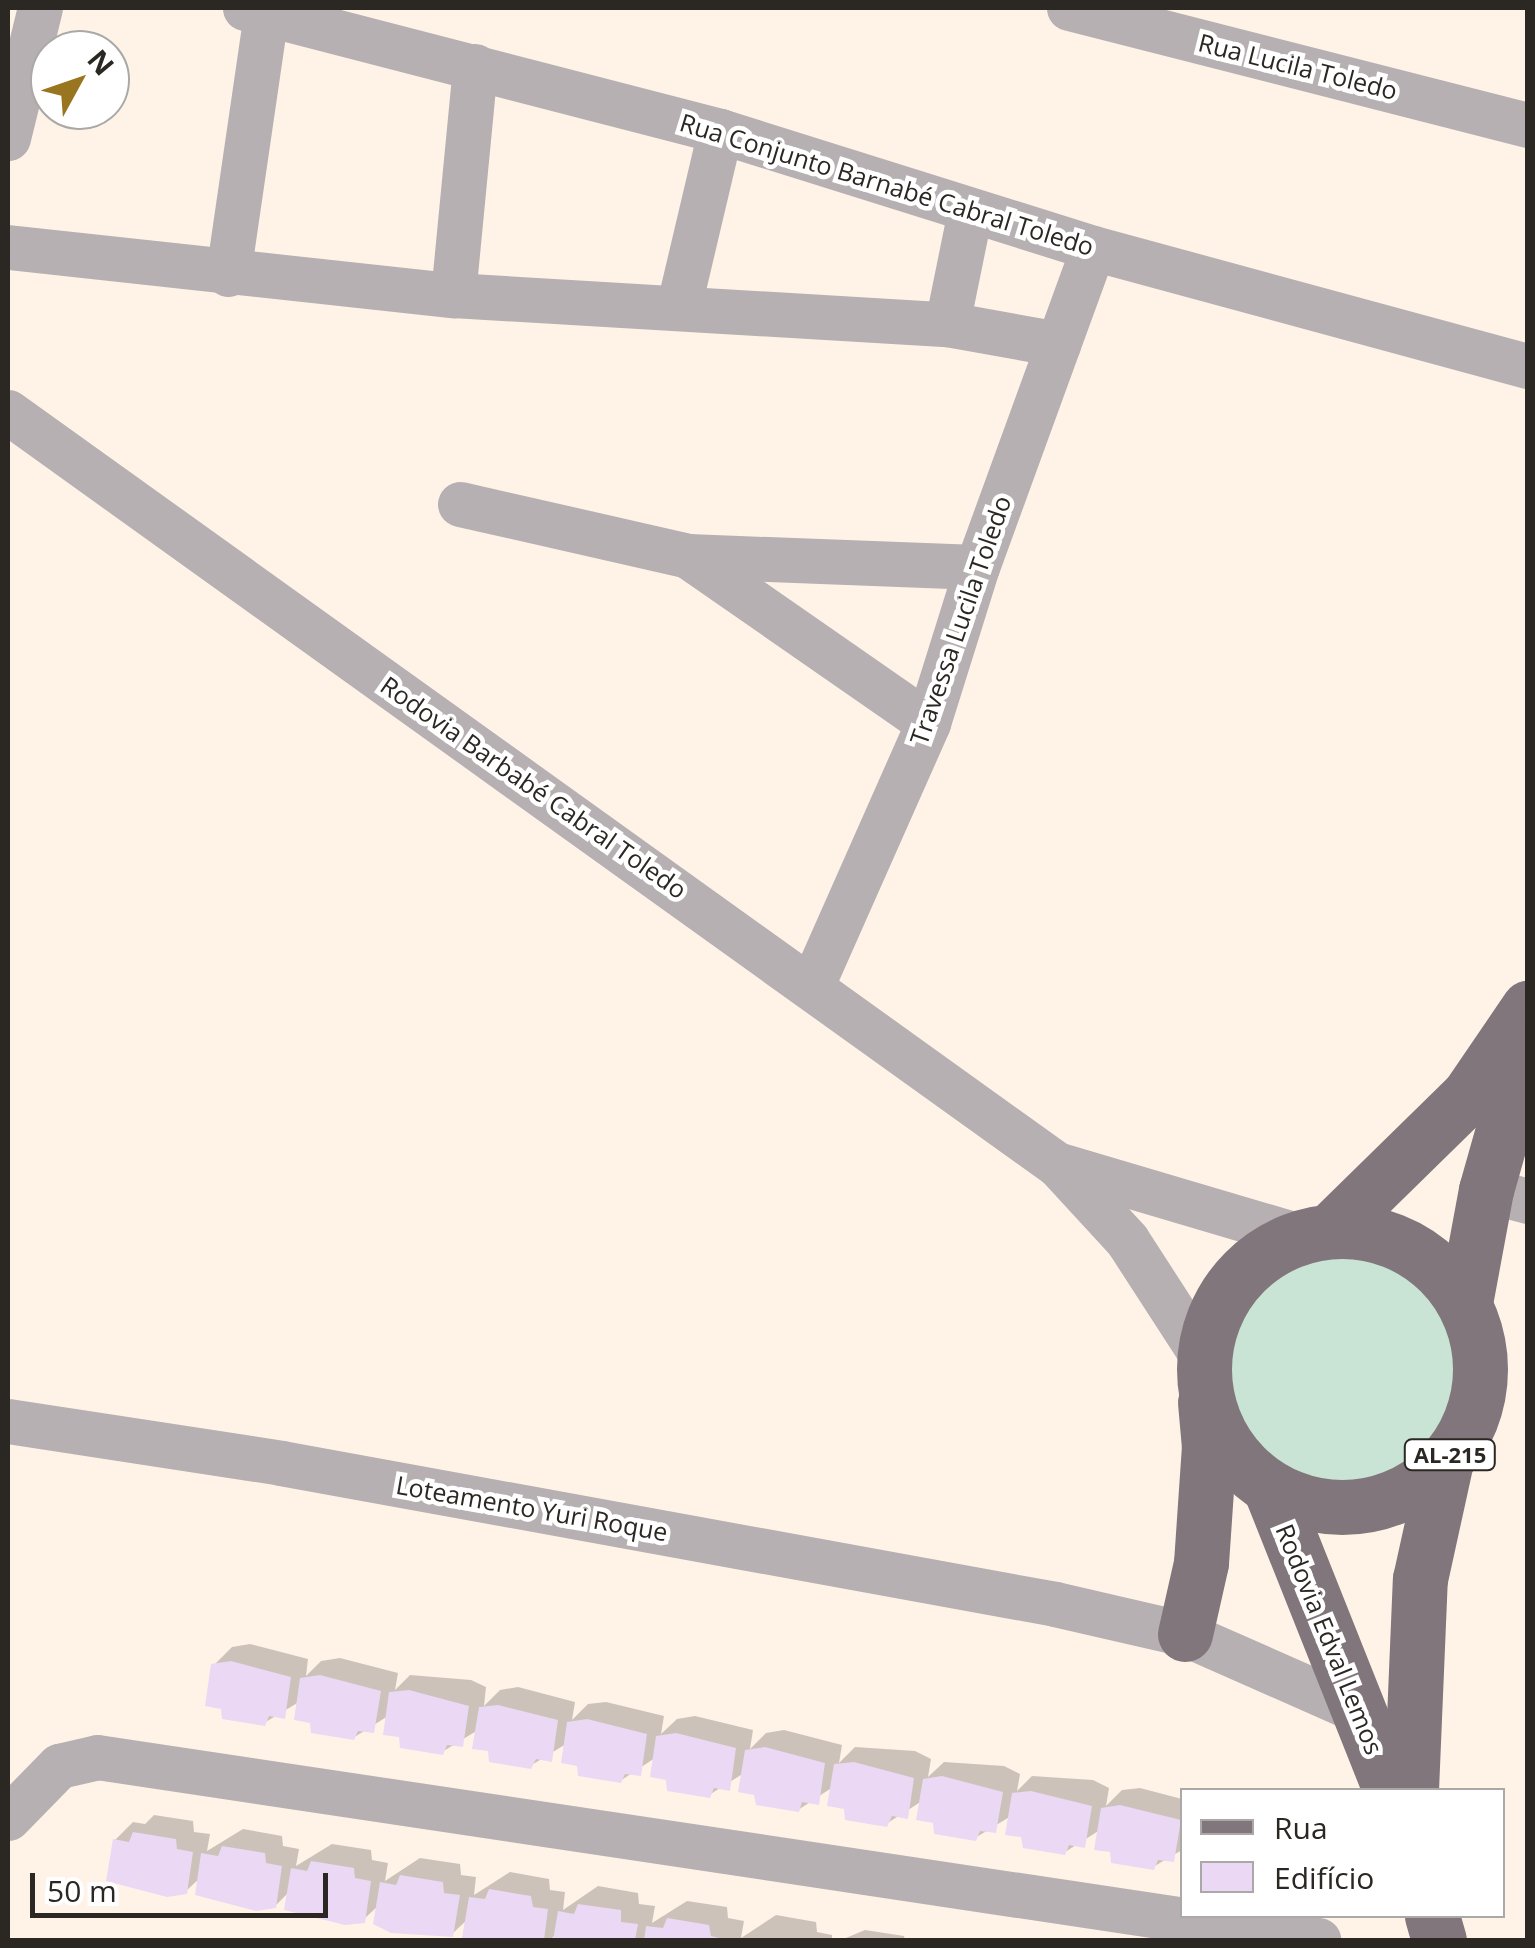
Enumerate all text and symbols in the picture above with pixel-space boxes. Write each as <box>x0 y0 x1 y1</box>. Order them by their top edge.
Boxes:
street label: Rua Lucila Toledo <box>1195 27 1401 105</box>
north arrow <box>30 30 130 130</box>
text: N <box>80 41 123 83</box>
street label: Rua Conjunto Barnabé Cabral Toledo <box>676 107 1098 261</box>
street label: Travessa Lucila Toledo <box>903 492 1017 748</box>
street label: Rodovia Barbabé Cabral Toledo <box>375 670 693 904</box>
road number: AL-215 <box>1402 1438 1498 1472</box>
street label: Loteamento Yuri Roque <box>394 1469 670 1547</box>
street label: Rodovia Edval Lemos <box>1270 1520 1390 1758</box>
legend <box>1180 1788 1505 1918</box>
text: Rua <box>1274 1807 1328 1848</box>
scale bar <box>35 1853 332 1915</box>
text: Edifício <box>1274 1857 1374 1898</box>
text: 50 m <box>47 1870 117 1911</box>

